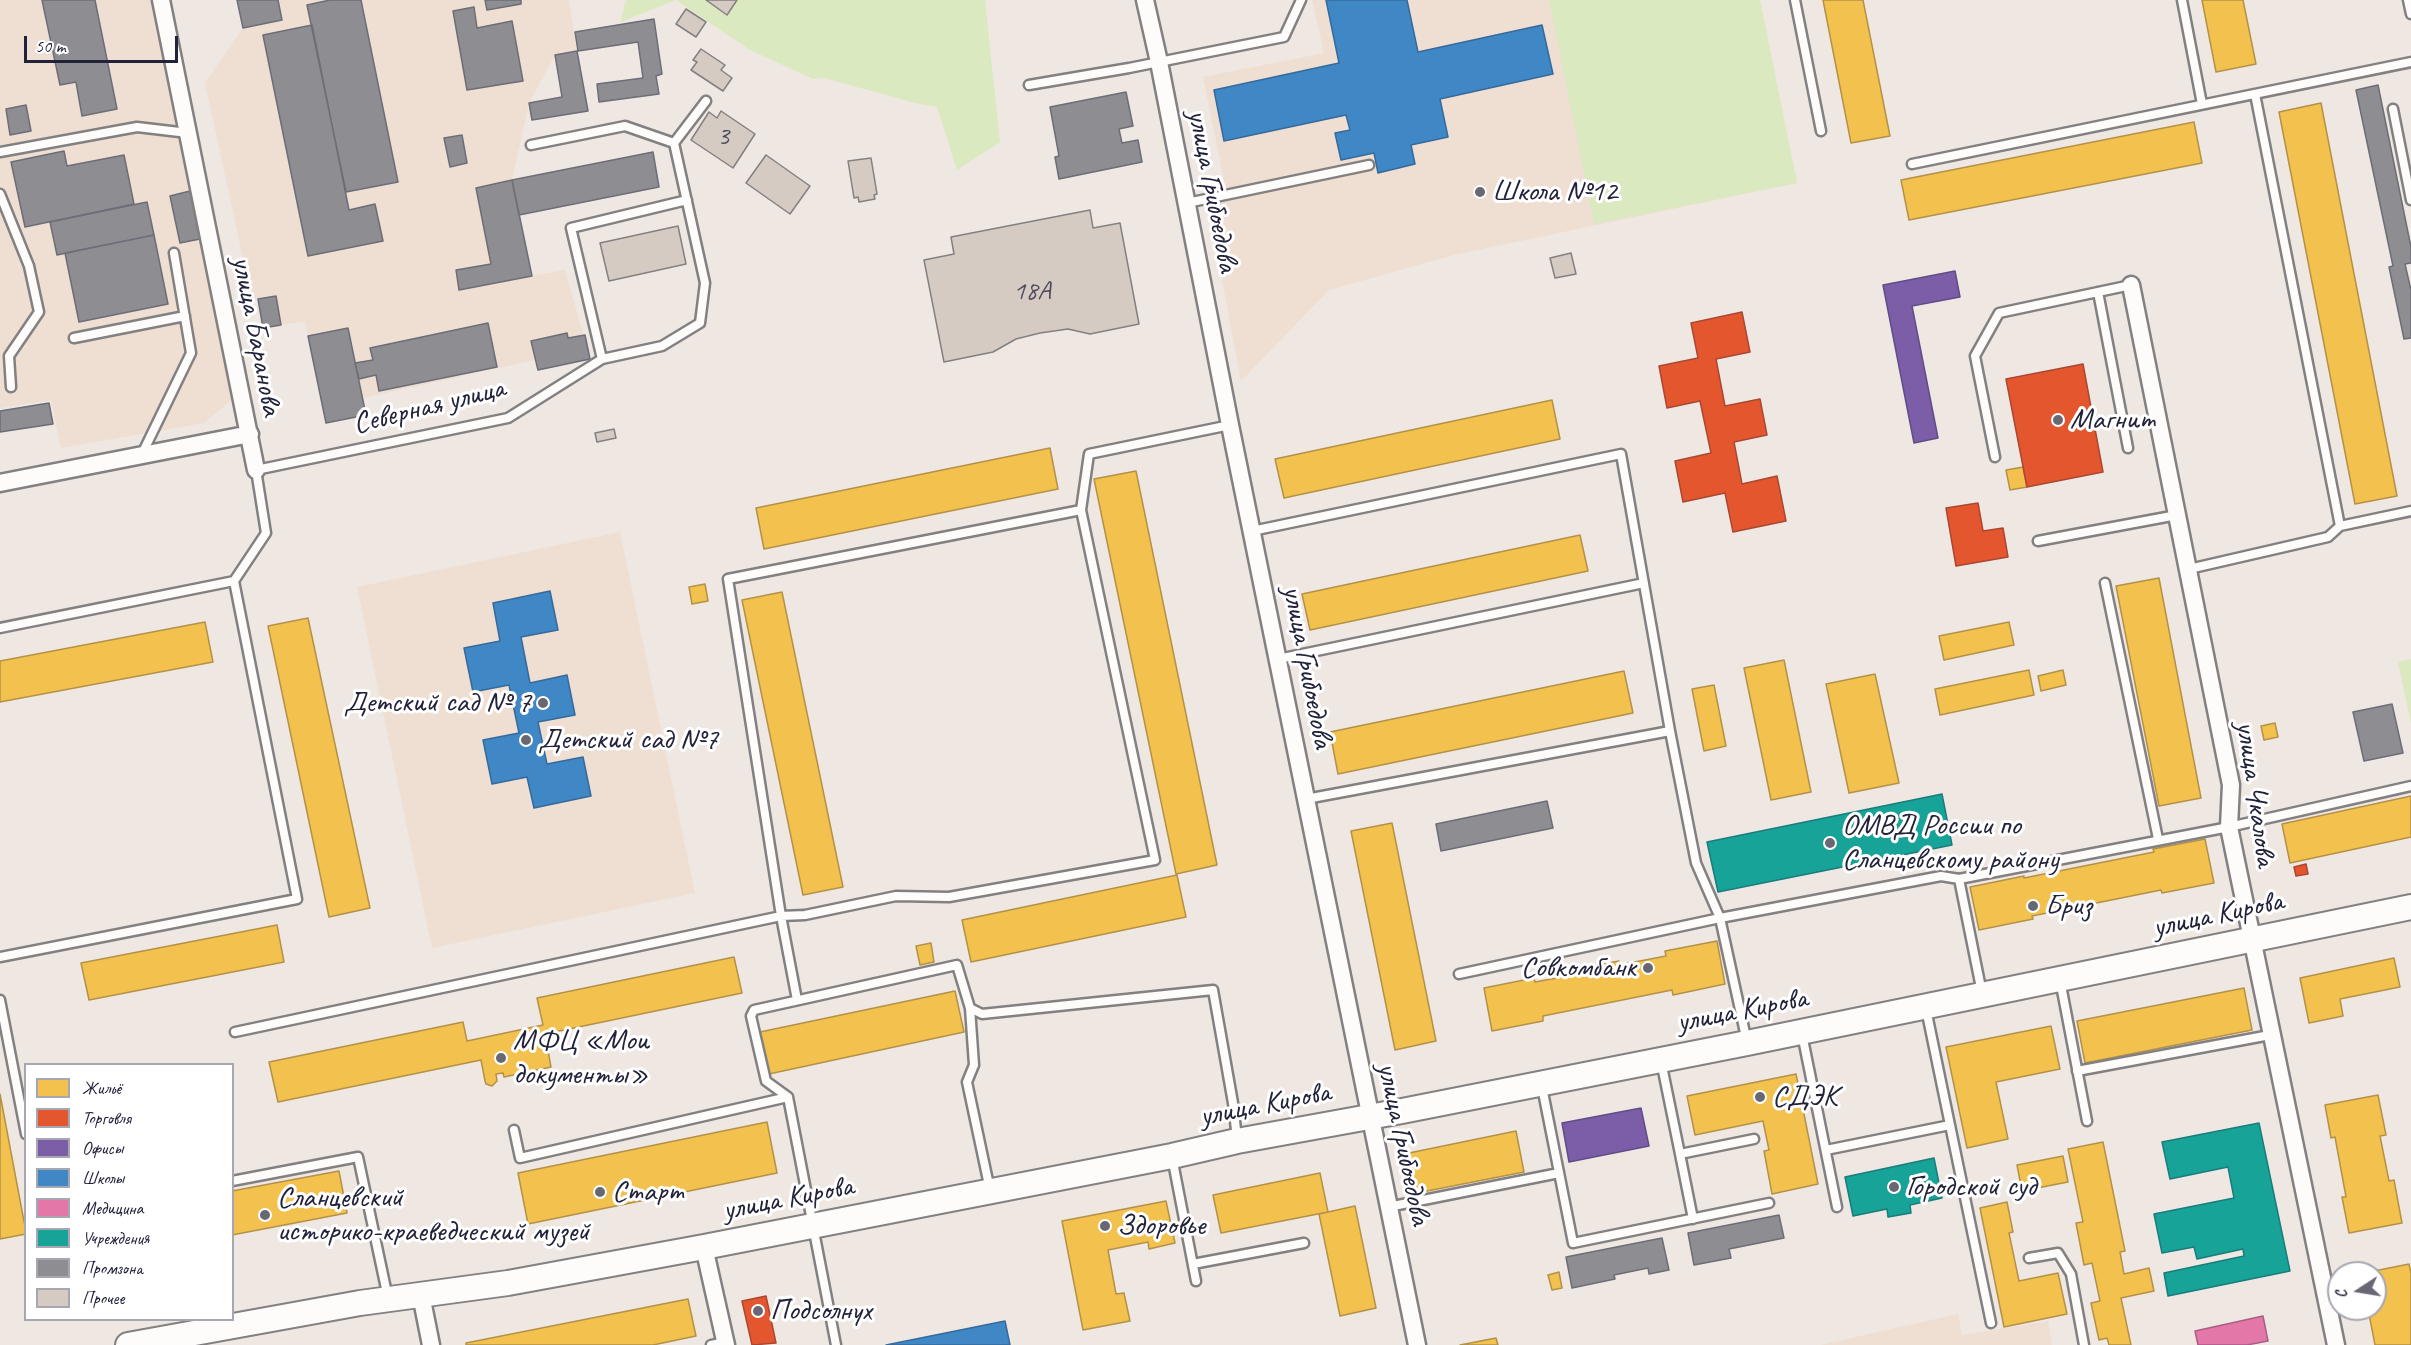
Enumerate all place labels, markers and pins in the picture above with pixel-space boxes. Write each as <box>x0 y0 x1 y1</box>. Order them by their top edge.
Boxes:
place label: Школа №12 <box>1492 174 1617 210</box>
marker: Школа №12 <box>1473 185 1487 199</box>
place label: Магнит <box>2070 402 2155 438</box>
marker: Магнит <box>2051 413 2065 427</box>
place label: Детский сад № 7 <box>344 685 531 721</box>
marker: Детский сад № 7 <box>536 696 550 710</box>
place label: Детский сад №7 <box>538 722 718 758</box>
marker: Детский сад №7 <box>519 733 533 747</box>
place label: ОМВД России по Сланцевскому району <box>1842 808 2058 878</box>
marker: ОМВД России по Сланцевскому району <box>1823 836 1837 850</box>
place label: Бриз <box>2045 888 2092 924</box>
marker: Бриз <box>2026 899 2040 913</box>
place label: Совкомбанк <box>1521 950 1636 986</box>
marker: Совкомбанк <box>1641 961 1655 975</box>
place label: МФЦ «Мои документы» <box>513 1023 649 1094</box>
marker: МФЦ «Мои документы» <box>494 1051 508 1065</box>
place label: СДЭК <box>1772 1079 1838 1115</box>
marker: СДЭК <box>1753 1090 1767 1104</box>
place label: Городской суд <box>1906 1169 2036 1205</box>
place label: Старт <box>612 1174 684 1210</box>
place label: Сланцевский историко-краеведческий музей <box>277 1180 589 1250</box>
marker: Городской суд <box>1887 1180 1901 1194</box>
marker: Старт <box>593 1185 607 1199</box>
marker: Сланцевский историко-краеведческий музей <box>258 1208 272 1222</box>
place label: Здоровье <box>1117 1208 1205 1244</box>
marker: Здоровье <box>1098 1219 1112 1233</box>
place label: Подсолнух <box>770 1293 872 1329</box>
marker: Подсолнух <box>751 1304 765 1318</box>

